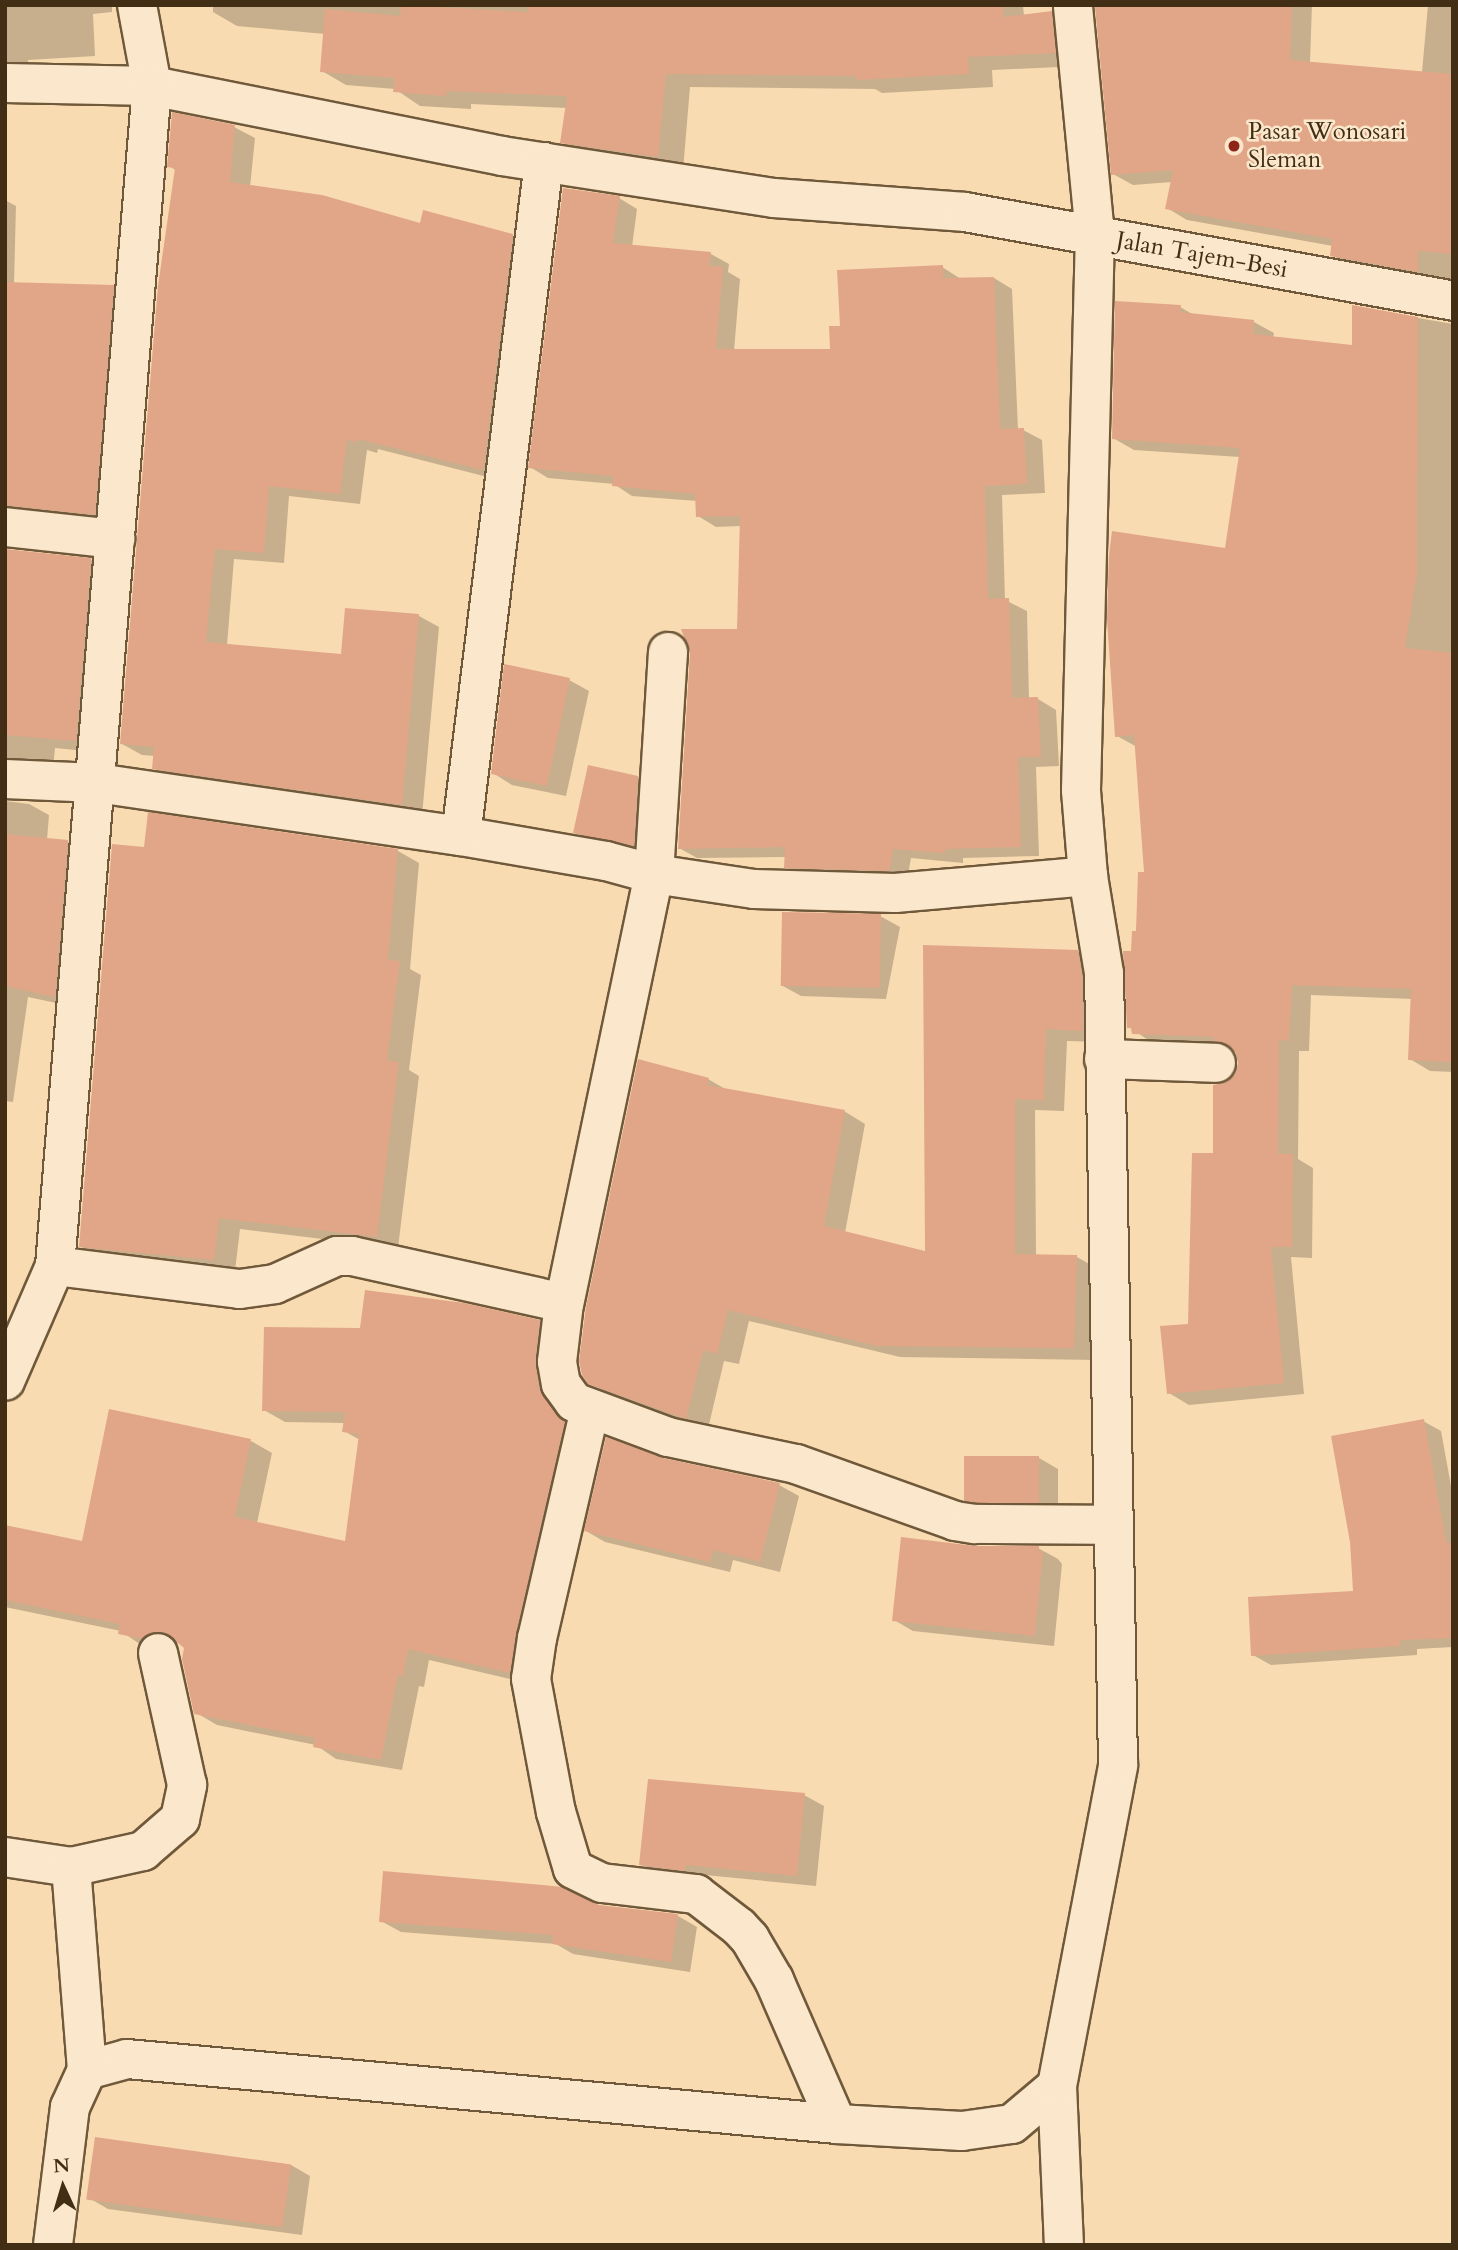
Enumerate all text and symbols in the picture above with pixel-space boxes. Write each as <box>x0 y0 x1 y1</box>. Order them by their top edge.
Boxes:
place label: Pasar Wonosari Sleman <box>1248 118 1406 174</box>
marker: Pasar Wonosari Sleman <box>1226 138 1242 154</box>
street label: Jalan Tajem-Besi <box>1114 226 1290 284</box>
north arrow <box>28 2152 98 2222</box>
text: N <box>52 2153 71 2180</box>

